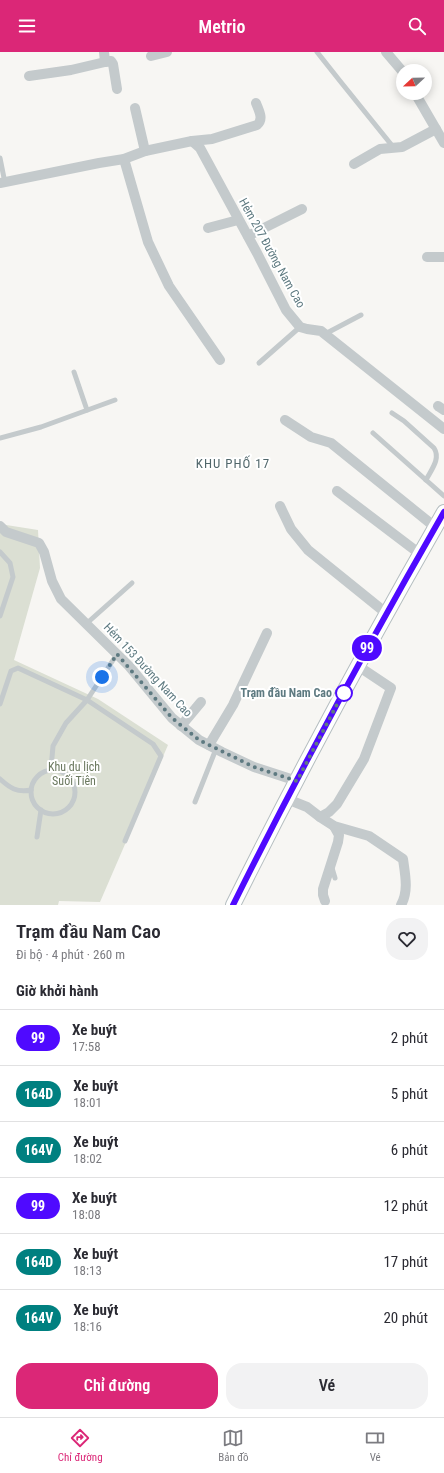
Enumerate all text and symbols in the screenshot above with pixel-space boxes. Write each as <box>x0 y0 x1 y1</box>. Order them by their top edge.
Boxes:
icon: menu <box>16 15 38 37</box>
icon: search <box>406 15 428 37</box>
text: Metrio <box>199 16 245 37</box>
north arrow <box>396 64 432 100</box>
map controls <box>396 64 432 100</box>
street label: Hẻm 207 Đường Nam Cao <box>236 196 308 310</box>
district label: KHU PHỐ 17 <box>196 455 270 471</box>
street label: Hẻm 153 Đường Nam Cao <box>101 620 195 720</box>
line badge: 99 <box>349 635 385 661</box>
text: 99 <box>360 640 374 656</box>
your location <box>92 667 112 687</box>
marker: Trạm đầu Nam Cao <box>335 684 353 702</box>
place label: Trạm đầu Nam Cao <box>241 686 332 700</box>
park label: Khu du lịch Suối Tiên <box>48 760 100 788</box>
button: heart <box>386 918 428 960</box>
text: Trạm đầu Nam Cao <box>16 920 161 943</box>
text: Đi bộ · 4 phút · 260 m <box>16 947 125 962</box>
text: Giờ khởi hành <box>16 982 98 1000</box>
text: Xe buýt <box>72 1021 117 1039</box>
text: 2 phút <box>391 1029 428 1047</box>
text: 99 <box>31 1030 45 1046</box>
text: 17:58 <box>72 1039 101 1054</box>
text: Xe buýt <box>73 1077 118 1095</box>
text: 5 phút <box>391 1085 428 1103</box>
text: 164D <box>24 1086 53 1102</box>
text: 18:01 <box>73 1095 102 1110</box>
text: Xe buýt <box>73 1133 118 1151</box>
text: 6 phút <box>391 1141 428 1159</box>
text: 164V <box>24 1142 53 1158</box>
text: 18:02 <box>73 1151 102 1166</box>
text: Xe buýt <box>72 1189 117 1207</box>
text: 12 phút <box>383 1197 428 1215</box>
text: 99 <box>31 1198 45 1214</box>
text: 18:08 <box>72 1207 101 1222</box>
text: Xe buýt <box>73 1245 118 1263</box>
text: 17 phút <box>383 1253 428 1271</box>
text: 164D <box>24 1254 53 1270</box>
text: 18:13 <box>73 1263 102 1278</box>
text: Xe buýt <box>73 1301 118 1319</box>
text: 20 phút <box>383 1309 428 1327</box>
text: 164V <box>24 1310 53 1326</box>
text: 18:16 <box>73 1319 102 1334</box>
button: Chỉ đường <box>16 1363 218 1409</box>
button: Vé <box>226 1363 428 1409</box>
tab: Chỉ đường <box>58 1427 103 1464</box>
tab: Bản đồ <box>218 1427 249 1464</box>
tab: Vé <box>364 1427 386 1464</box>

